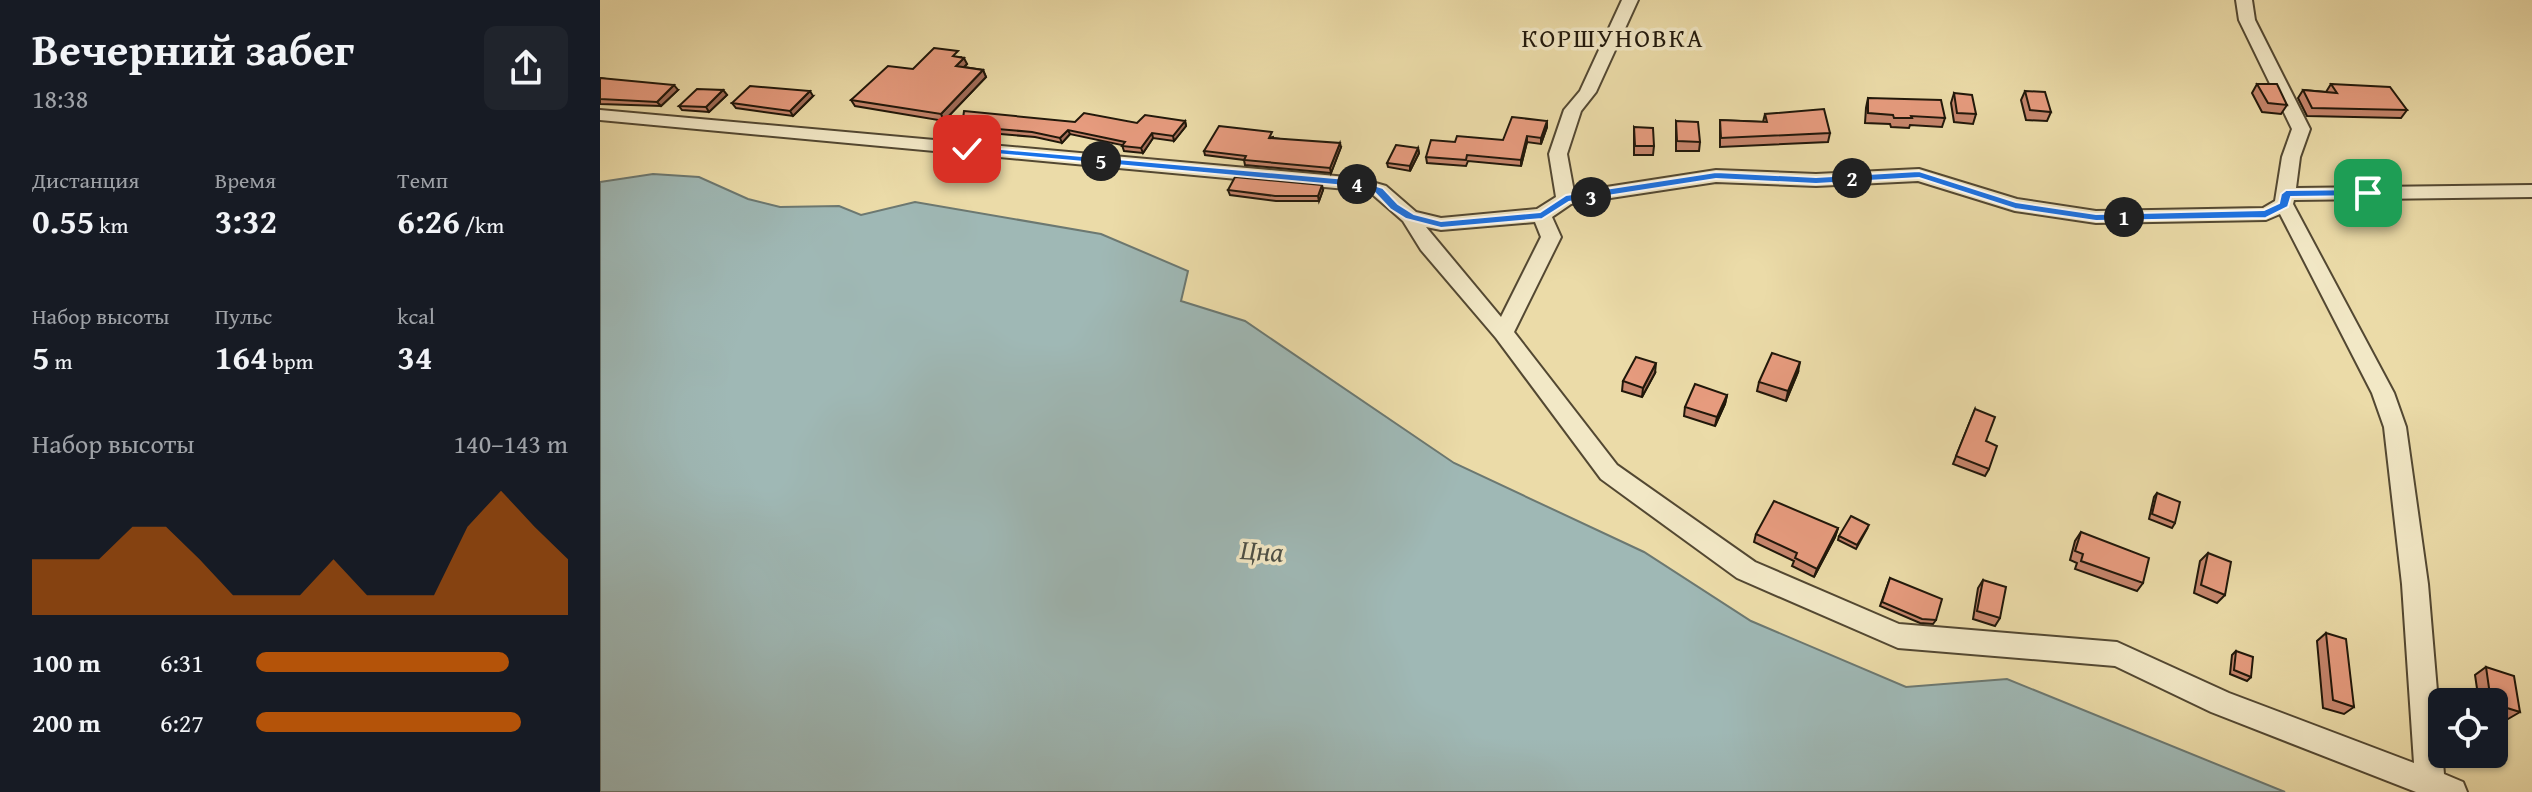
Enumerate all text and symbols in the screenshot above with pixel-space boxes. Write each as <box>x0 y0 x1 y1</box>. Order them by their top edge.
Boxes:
text: Вечерний забег <box>32 17 354 81</box>
district label: КОРШУНОВКА <box>1522 18 1704 57</box>
button: share <box>484 26 568 110</box>
text: 18:38 <box>32 79 88 118</box>
pin <box>933 115 1001 183</box>
icon: check <box>945 127 989 171</box>
pin: 5 <box>1081 141 1121 181</box>
text: 5 <box>1095 145 1107 177</box>
pin: 2 <box>1832 158 1872 198</box>
pin <box>2334 159 2402 227</box>
text: 2 <box>1846 162 1858 194</box>
text: Дистанция <box>32 164 140 196</box>
text: Время <box>215 164 276 196</box>
text: Темп <box>397 164 448 196</box>
pin: 4 <box>1337 164 1377 204</box>
text: 4 <box>1351 168 1363 200</box>
icon: arrive <box>2346 171 2390 215</box>
pin: 3 <box>1571 177 1611 217</box>
text: 3 <box>1585 181 1597 213</box>
text: 0.55 <box>32 196 94 245</box>
text: 3:32 <box>215 196 277 245</box>
text: 6:26 <box>397 196 460 245</box>
pin: 1 <box>2104 197 2144 237</box>
text: 1 <box>2118 201 2130 233</box>
text: km <box>94 209 128 241</box>
text: /km <box>460 209 504 241</box>
text: Набор высоты <box>32 300 169 332</box>
text: Пульс <box>215 300 272 332</box>
text: kcal <box>397 300 435 332</box>
text: 5 <box>32 332 50 381</box>
text: 164 <box>215 332 268 381</box>
text: 34 <box>397 332 433 381</box>
text: m <box>50 345 72 377</box>
text: bpm <box>268 345 314 377</box>
text: Набор высоты <box>32 424 194 463</box>
text: 140–143 m <box>454 424 568 463</box>
water label: Цна <box>1239 528 1285 572</box>
text: 100 m <box>32 643 100 682</box>
text: 6:31 <box>160 643 204 682</box>
map controls <box>2428 688 2508 768</box>
button: locate <box>2428 688 2508 768</box>
text: 200 m <box>32 703 100 742</box>
text: 6:27 <box>160 703 204 742</box>

